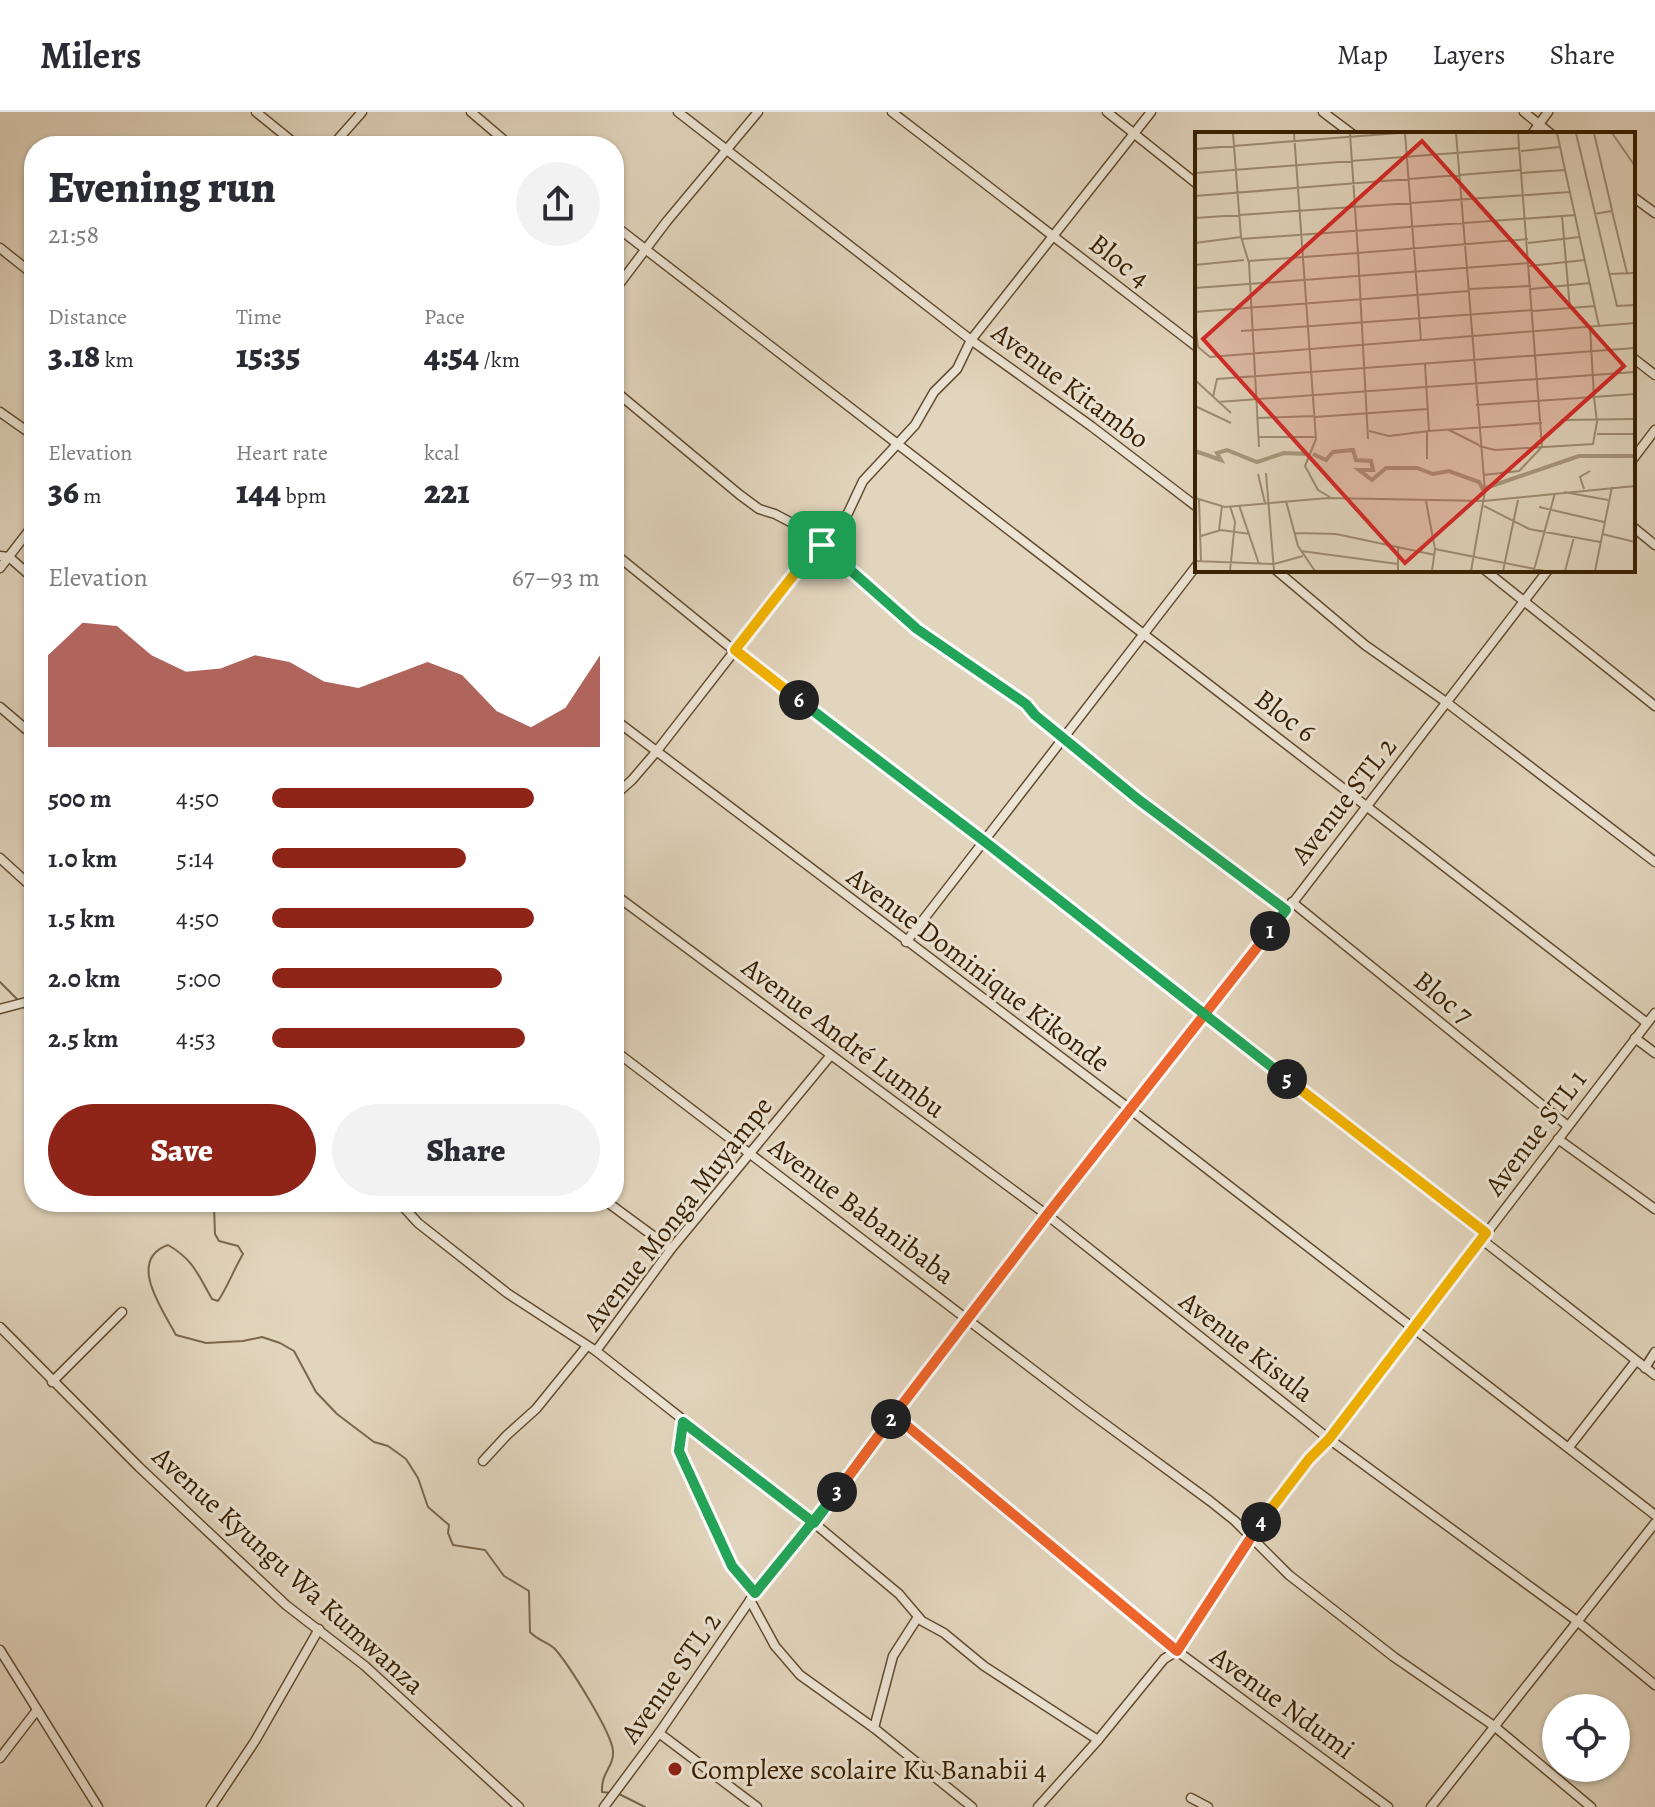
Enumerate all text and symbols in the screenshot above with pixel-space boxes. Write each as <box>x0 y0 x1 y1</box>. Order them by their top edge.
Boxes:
text: Milers <box>40 29 142 81</box>
text: Map <box>1337 36 1388 74</box>
text: Layers <box>1432 36 1505 74</box>
text: Share <box>1549 36 1615 74</box>
inset map <box>1195 132 1635 572</box>
text: Evening run <box>48 157 276 217</box>
button: share <box>516 162 600 246</box>
text: 21:58 <box>48 217 99 252</box>
street label: Bloc 4 <box>1081 225 1158 297</box>
text: Distance <box>48 302 127 332</box>
text: Time <box>236 302 282 332</box>
text: Pace <box>424 302 465 332</box>
street label: Avenue Kitambo <box>983 313 1157 458</box>
text: 3.18 <box>48 332 100 379</box>
text: 15:35 <box>236 332 300 379</box>
text: 4:54 <box>424 332 479 379</box>
text: km <box>100 345 134 375</box>
text: /km <box>479 345 520 375</box>
text: Elevation <box>48 438 132 468</box>
text: Heart rate <box>236 438 328 468</box>
text: kcal <box>424 438 459 468</box>
text: 36 <box>48 468 79 515</box>
text: 144 <box>236 468 281 515</box>
text: 221 <box>424 468 470 515</box>
text: m <box>79 481 102 511</box>
text: bpm <box>281 481 326 511</box>
pin <box>788 511 856 579</box>
icon: arrive <box>800 523 844 567</box>
text: Elevation <box>48 560 148 595</box>
text: 67–93 m <box>512 560 600 595</box>
pin: 6 <box>779 680 819 720</box>
street label: Bloc 6 <box>1247 680 1324 751</box>
text: 6 <box>794 685 804 715</box>
street label: Avenue STL 2 <box>1281 729 1406 873</box>
text: 500 m <box>48 781 112 816</box>
text: 4:50 <box>176 781 219 816</box>
text: 1.0 km <box>48 841 117 876</box>
text: 5:14 <box>176 841 214 876</box>
street label: Avenue Dominique Kikonde <box>838 858 1118 1081</box>
text: 1.5 km <box>48 901 115 936</box>
text: 4:50 <box>176 901 219 936</box>
pin: 1 <box>1250 911 1290 951</box>
text: 1 <box>1266 916 1274 946</box>
street label: Avenue André Lumbu <box>733 948 954 1127</box>
text: 2.0 km <box>48 961 121 996</box>
text: 5:00 <box>176 961 221 996</box>
street label: Bloc 7 <box>1406 962 1481 1034</box>
text: 2.5 km <box>48 1021 119 1056</box>
text: 4:53 <box>176 1021 216 1056</box>
pin: 5 <box>1267 1059 1307 1099</box>
street label: Avenue STL 1 <box>1475 1062 1596 1204</box>
text: 5 <box>1282 1064 1292 1094</box>
street label: Avenue Monga Muyampe <box>574 1089 781 1339</box>
button: Save <box>48 1104 316 1196</box>
button: Share <box>332 1104 600 1196</box>
street label: Avenue Babanibaba <box>760 1128 962 1293</box>
street label: Avenue Kisula <box>1171 1282 1321 1411</box>
pin: 2 <box>871 1399 911 1439</box>
text: 2 <box>886 1404 896 1434</box>
street label: Avenue Kyungu Wa Kumwanza <box>143 1437 433 1703</box>
pin: 3 <box>817 1472 857 1512</box>
text: 3 <box>832 1477 842 1507</box>
pin: 4 <box>1241 1502 1281 1542</box>
text: 4 <box>1256 1507 1266 1537</box>
street label: Avenue STL 2 <box>611 1604 730 1752</box>
street label: Avenue Ndumi <box>1202 1637 1362 1768</box>
map controls <box>1542 1694 1630 1782</box>
button: locate <box>1542 1694 1630 1782</box>
place label: Complexe scolaire Ku Banabii 4 <box>691 1751 1047 1789</box>
marker: Complexe scolaire Ku Banabii 4 <box>666 1760 684 1778</box>

